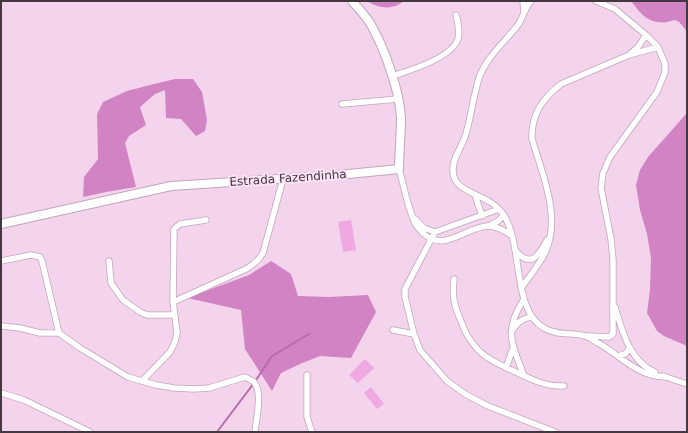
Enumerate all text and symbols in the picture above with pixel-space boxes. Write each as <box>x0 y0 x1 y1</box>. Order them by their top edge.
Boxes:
street label: Estrada Fazendinha <box>229 167 347 189</box>

